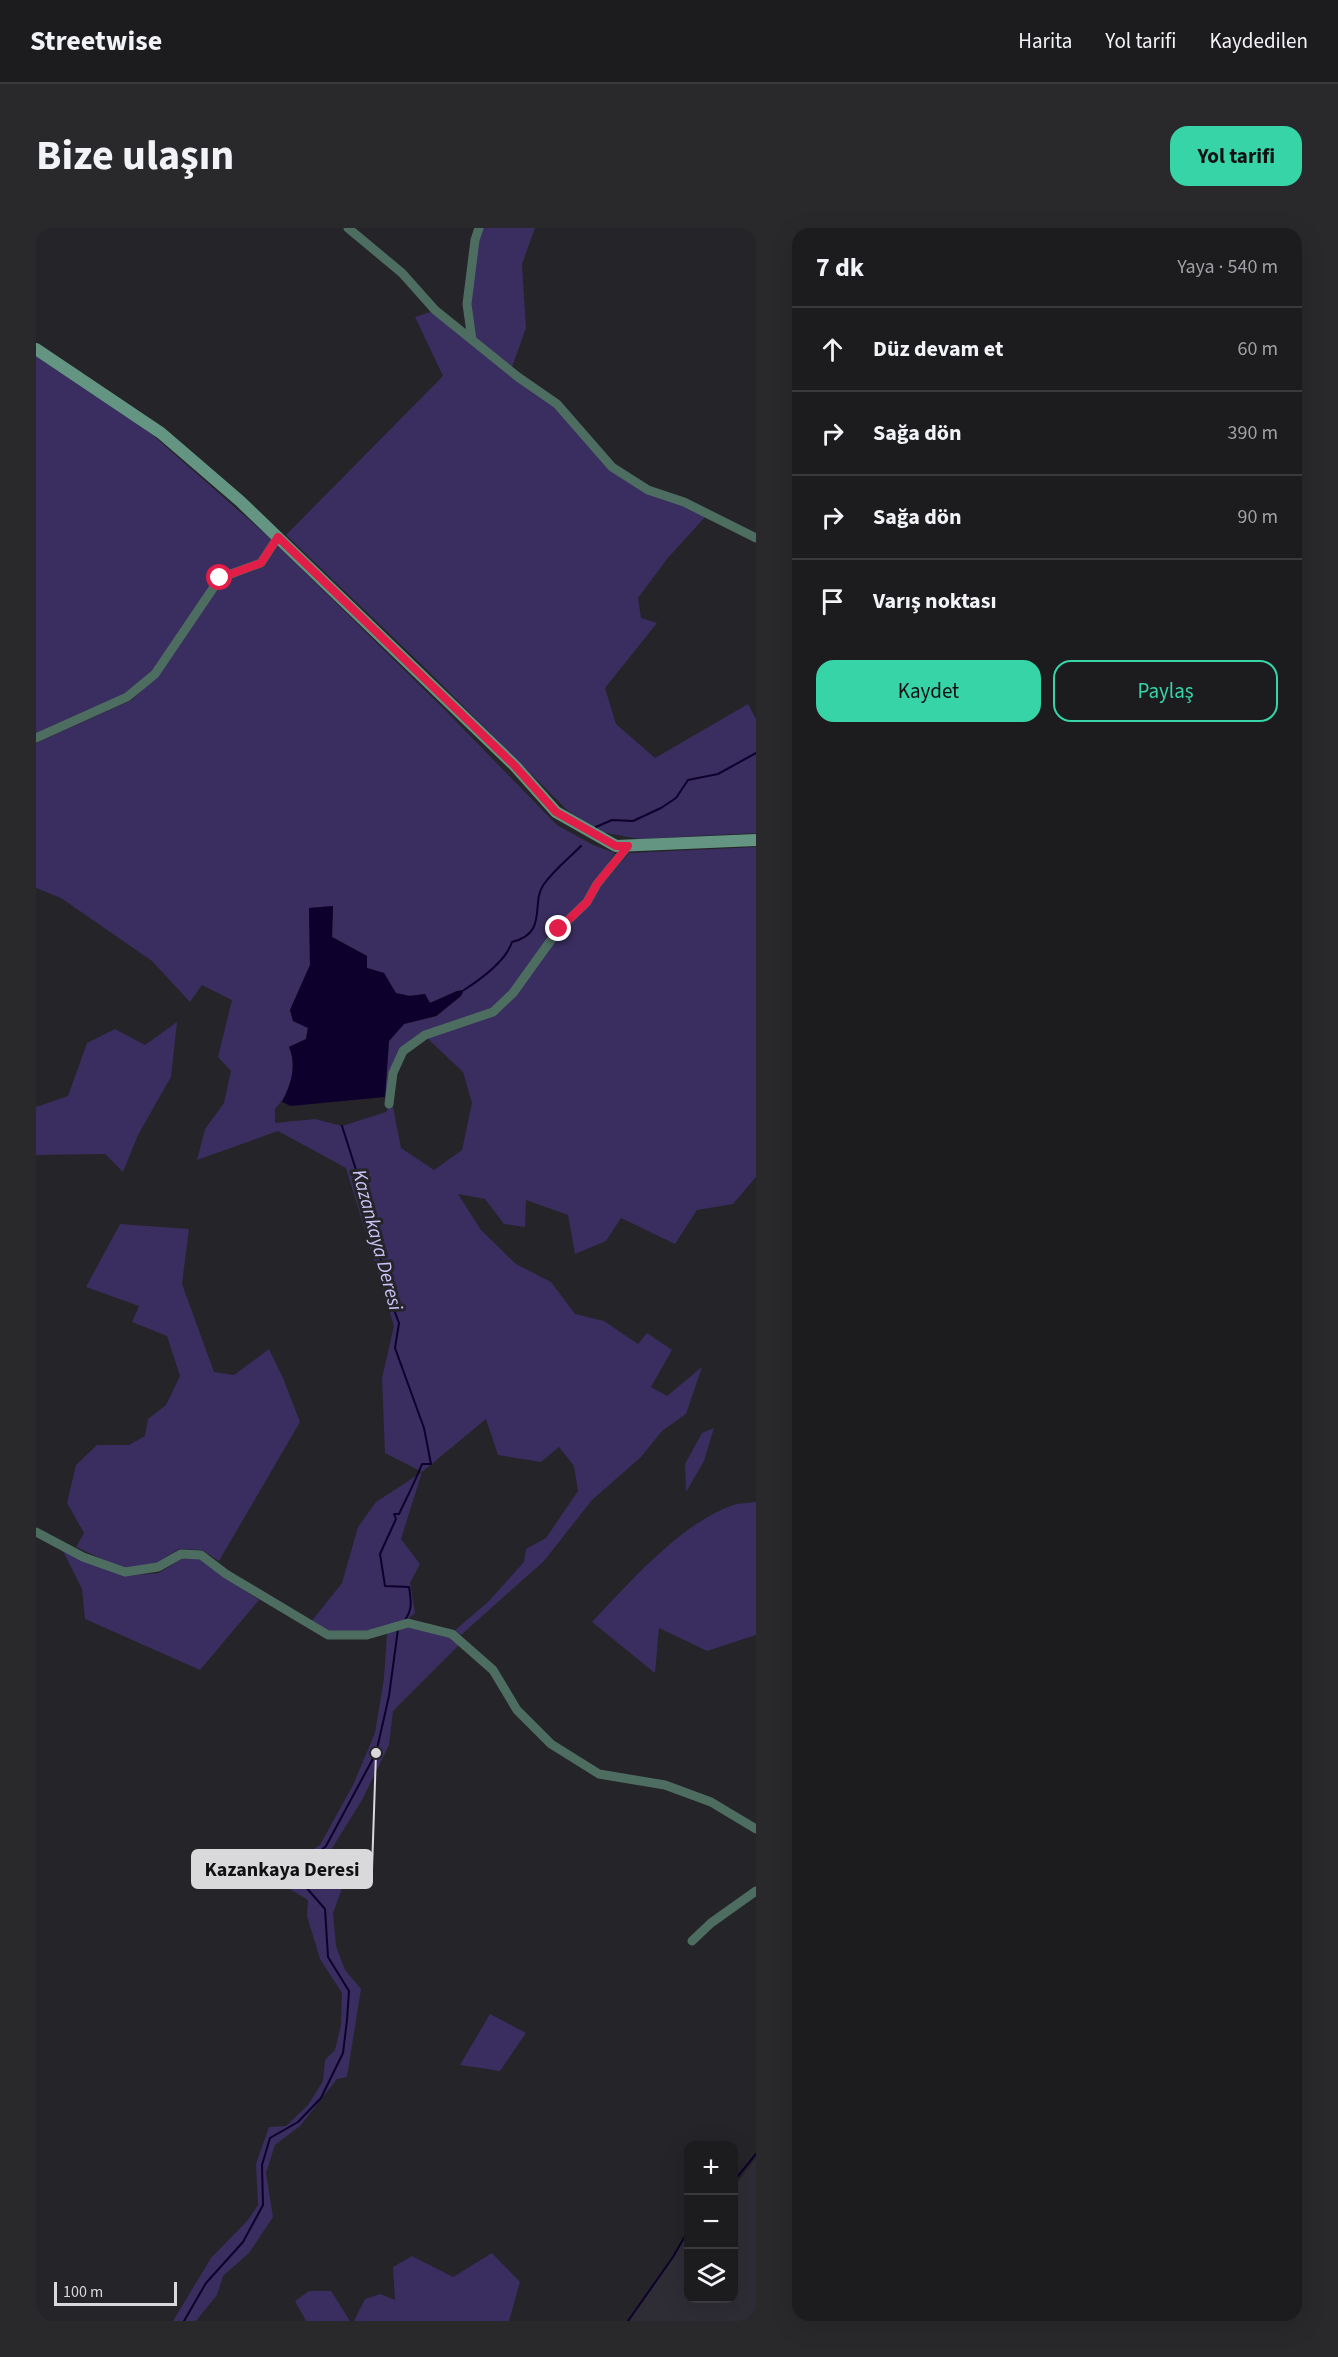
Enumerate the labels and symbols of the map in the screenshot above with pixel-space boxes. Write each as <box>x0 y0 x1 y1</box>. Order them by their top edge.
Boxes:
route start <box>206 564 232 590</box>
route end <box>545 915 571 941</box>
water label: Kazankaya Deresi <box>345 1166 409 1314</box>
callout: Kazankaya Deresi <box>192 1850 372 1888</box>
text: Kazankaya Deresi <box>204 1856 360 1884</box>
scale bar <box>54 2279 177 2306</box>

